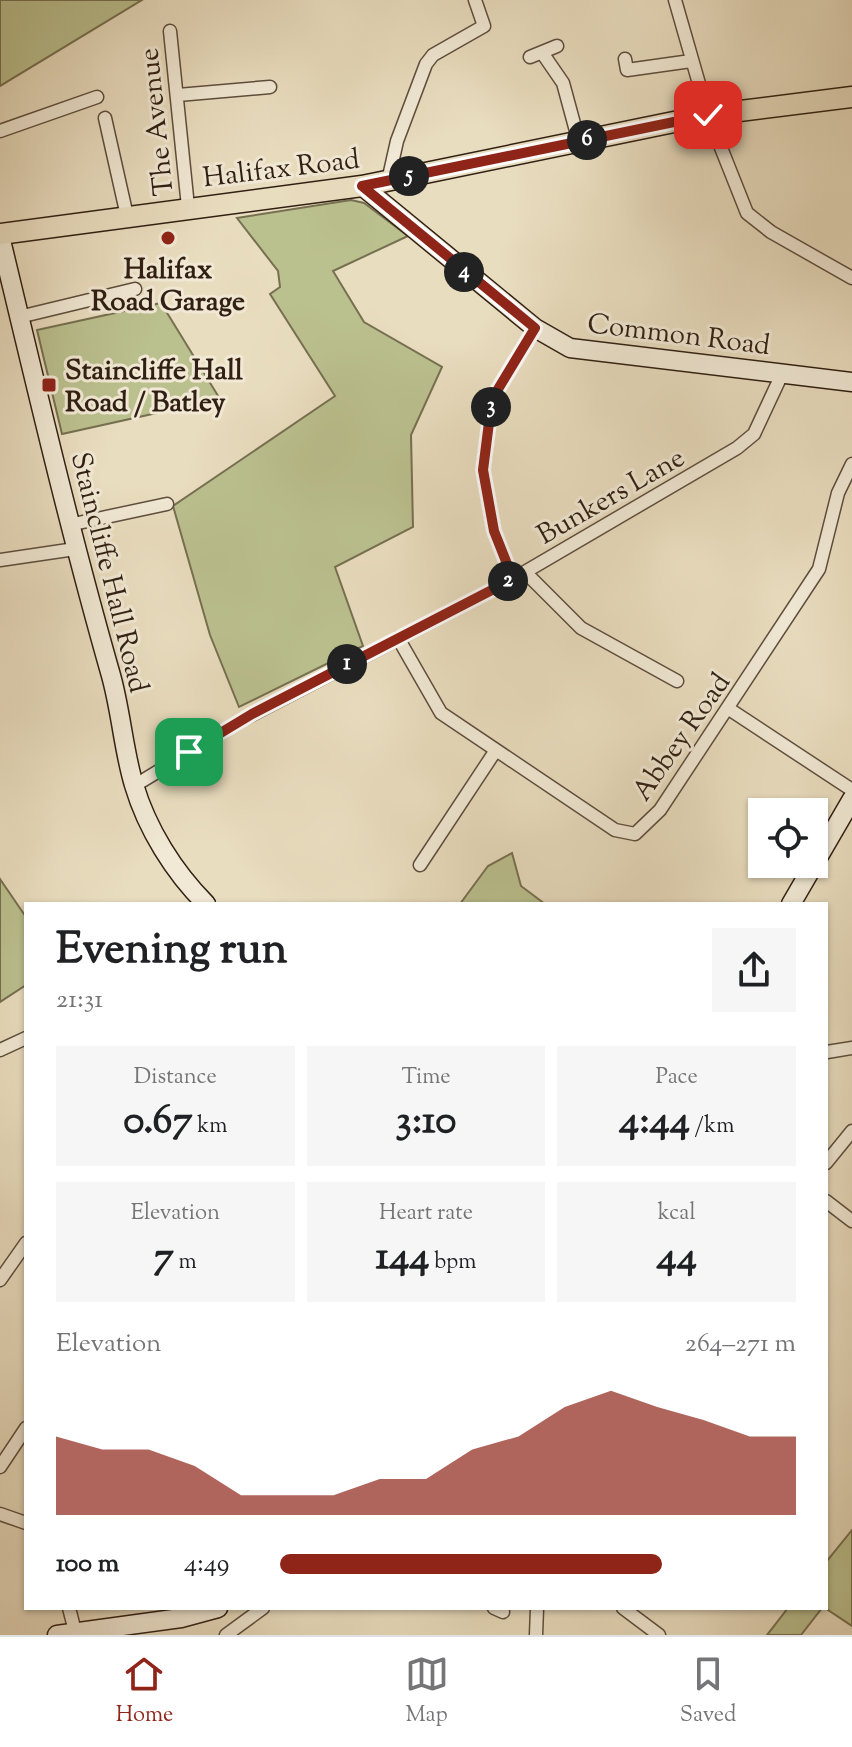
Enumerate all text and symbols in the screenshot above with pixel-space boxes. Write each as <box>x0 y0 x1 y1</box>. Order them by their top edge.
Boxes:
street label: The Avenue <box>130 46 186 198</box>
pin <box>674 81 742 149</box>
icon: check <box>686 93 730 137</box>
pin: 6 <box>567 120 607 160</box>
text: 6 <box>582 124 592 156</box>
street label: Halifax Road <box>201 140 362 199</box>
pin: 5 <box>389 156 429 196</box>
text: 5 <box>405 160 413 192</box>
marker: Halifax Road Garage <box>159 229 177 247</box>
place label: Halifax Road Garage <box>91 251 245 323</box>
pin: 4 <box>444 252 484 292</box>
text: 4 <box>458 256 470 288</box>
street label: Common Road <box>585 305 773 367</box>
place label: Staincliffe Hall Road / Batley <box>65 352 243 424</box>
marker: Staincliffe Hall Road / Batley <box>40 376 58 394</box>
pin: 3 <box>471 387 511 427</box>
text: 3 <box>487 391 495 423</box>
street label: Bunkers Lane <box>530 439 693 556</box>
street label: Staincliffe Hall Road <box>59 448 157 697</box>
pin: 2 <box>488 561 528 601</box>
text: 2 <box>503 565 513 597</box>
pin: 1 <box>327 644 367 684</box>
text: 1 <box>343 648 351 680</box>
street label: Abbey Road <box>624 665 741 810</box>
pin <box>155 718 223 786</box>
icon: arrive <box>167 730 211 774</box>
map controls <box>748 798 828 878</box>
button: locate <box>748 798 828 878</box>
text: Evening run <box>56 920 288 983</box>
button: share <box>712 928 796 1012</box>
text: 21:31 <box>56 982 103 1019</box>
text: Distance <box>134 1062 217 1094</box>
text: Time <box>402 1062 450 1094</box>
text: Pace <box>656 1062 698 1094</box>
text: 0.67 <box>123 1094 193 1151</box>
text: 3:10 <box>396 1094 456 1151</box>
text: 4:44 <box>619 1094 690 1151</box>
text: km <box>193 1111 227 1143</box>
text: /km <box>690 1111 734 1143</box>
text: Elevation <box>131 1198 220 1230</box>
text: Heart rate <box>379 1198 473 1230</box>
text: kcal <box>658 1198 696 1230</box>
text: 7 <box>154 1230 174 1287</box>
text: 144 <box>376 1230 430 1287</box>
text: 44 <box>657 1230 697 1287</box>
text: m <box>174 1247 197 1279</box>
text: bpm <box>430 1247 476 1279</box>
text: Elevation <box>56 1326 161 1363</box>
text: 264–271 m <box>685 1326 796 1363</box>
text: 100 m <box>56 1546 119 1583</box>
text: 4:49 <box>184 1546 229 1583</box>
tab: Home <box>116 1652 173 1732</box>
tab: Map <box>405 1652 449 1732</box>
tab: Saved <box>680 1652 736 1732</box>

